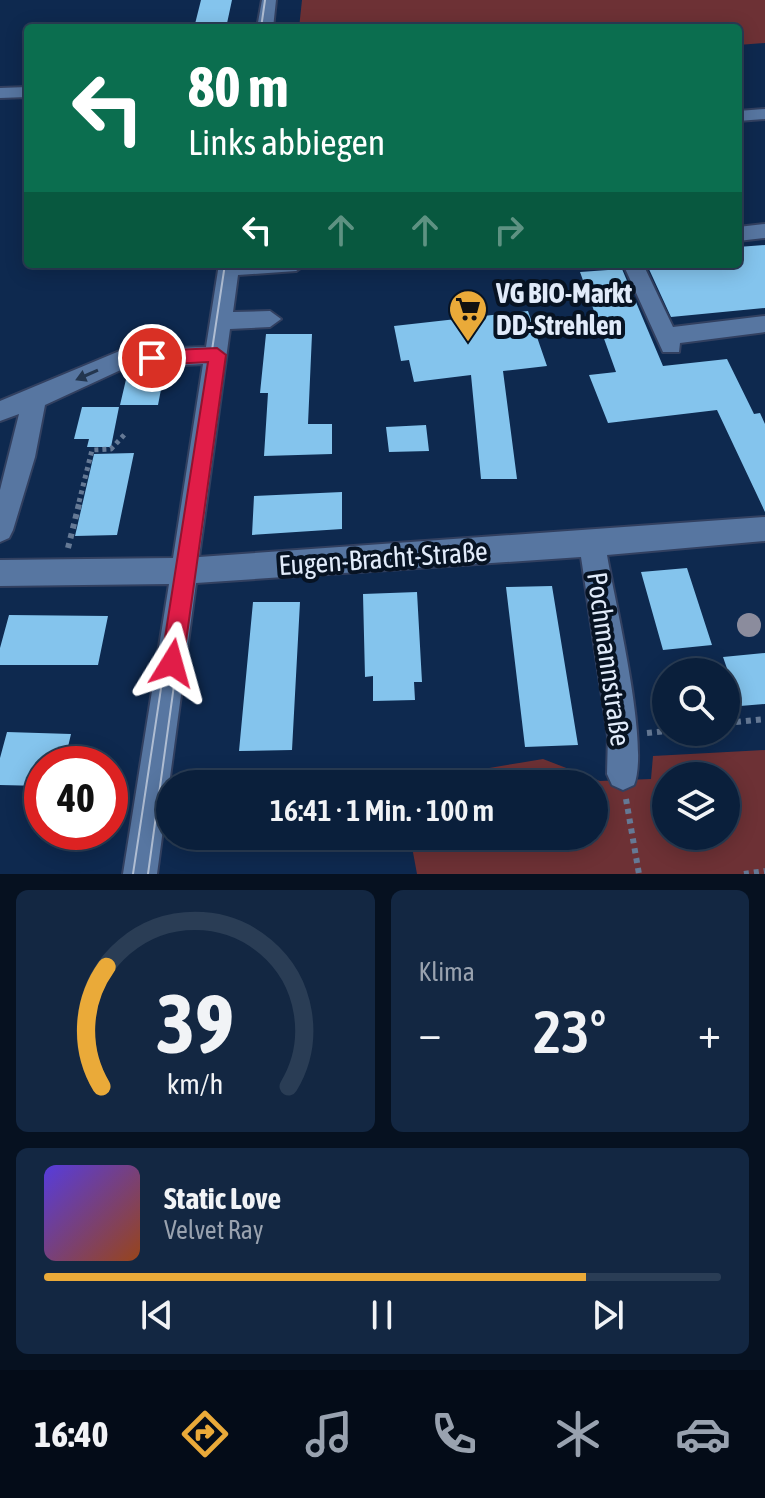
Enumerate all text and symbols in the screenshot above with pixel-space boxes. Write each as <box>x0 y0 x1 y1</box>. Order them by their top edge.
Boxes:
text: 80 m <box>188 55 289 119</box>
icon: left <box>56 56 160 160</box>
text: Links abbiegen <box>188 121 385 163</box>
icon: left <box>235 208 279 252</box>
icon: ahead <box>319 208 363 252</box>
icon: ahead <box>403 208 447 252</box>
icon: right <box>487 208 531 252</box>
place label: VG BIO-Markt DD-Strehlen <box>495 277 632 341</box>
supermarket icon: VG BIO-Markt DD-Strehlen <box>447 288 489 343</box>
pin <box>118 324 186 392</box>
icon: arrive <box>130 336 174 380</box>
one-way arrow <box>75 369 98 382</box>
street label: Eugen-Bracht-Straße <box>277 535 489 581</box>
street label: Pochmannstraße <box>581 570 637 748</box>
position arrow <box>130 621 214 705</box>
map controls <box>652 658 740 850</box>
button: search <box>652 658 740 746</box>
speed limit sign: 40 <box>24 746 128 850</box>
button: layers <box>652 762 740 850</box>
text: 16:41 · 1 Min. · 100 m <box>270 793 494 827</box>
text: Klima <box>419 957 475 987</box>
text: 39 <box>156 975 234 1071</box>
text: 23° <box>533 997 606 1066</box>
text: − <box>419 1007 441 1057</box>
text: + <box>698 1007 721 1057</box>
text: km/h <box>167 1067 224 1100</box>
text: Static Love <box>164 1181 281 1215</box>
text: Velvet Ray <box>164 1215 264 1245</box>
icon: previous <box>135 1293 179 1337</box>
icon: pause <box>360 1293 404 1337</box>
icon: next <box>586 1293 630 1337</box>
icon: directions <box>177 1406 233 1462</box>
icon: music <box>301 1406 357 1462</box>
icon: phone <box>426 1406 482 1462</box>
icon: climate <box>550 1406 606 1462</box>
icon: car <box>675 1406 731 1462</box>
text: 16:40 <box>34 1413 108 1455</box>

